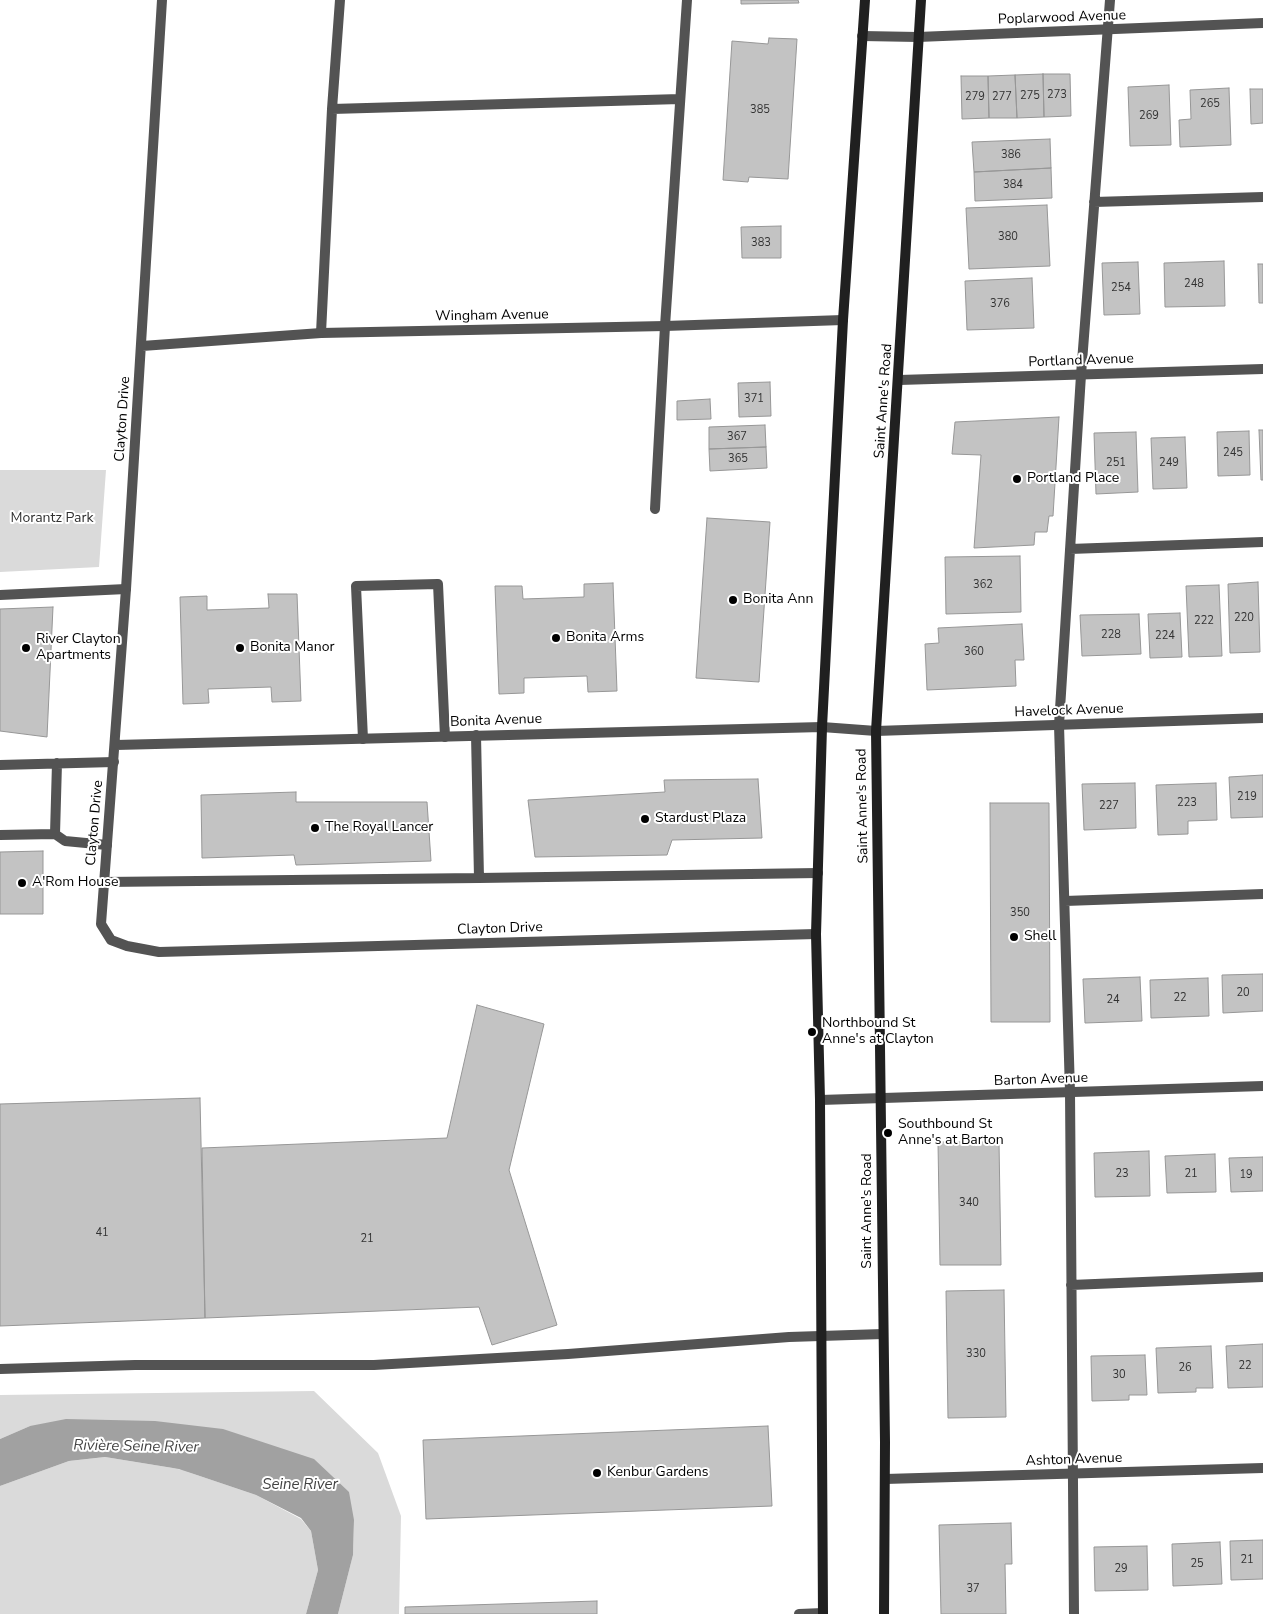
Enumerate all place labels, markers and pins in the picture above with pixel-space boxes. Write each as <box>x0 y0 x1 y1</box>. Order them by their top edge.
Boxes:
place label: Portland Place <box>1027 471 1119 487</box>
marker: Portland Place <box>1011 473 1023 485</box>
place label: Bonita Ann <box>743 592 813 608</box>
marker: Bonita Ann <box>727 594 739 606</box>
place label: Bonita Arms <box>566 630 644 646</box>
place label: River Clayton Apartments <box>36 632 121 664</box>
marker: Bonita Arms <box>550 632 562 644</box>
place label: Bonita Manor <box>250 640 335 656</box>
marker: River Clayton Apartments <box>20 642 32 654</box>
marker: Bonita Manor <box>234 642 246 654</box>
place label: Stardust Plaza <box>655 811 746 827</box>
marker: Stardust Plaza <box>639 813 651 825</box>
place label: The Royal Lancer <box>325 820 433 836</box>
marker: The Royal Lancer <box>309 822 321 834</box>
place label: A'Rom House <box>32 875 118 891</box>
marker: A'Rom House <box>16 877 28 889</box>
place label: Shell <box>1024 929 1056 945</box>
marker: Shell <box>1008 931 1020 943</box>
place label: Northbound St Anne's at Clayton <box>822 1016 934 1048</box>
marker: Northbound St Anne's at Clayton <box>806 1026 818 1038</box>
place label: Southbound St Anne's at Barton <box>898 1117 1004 1150</box>
marker: Southbound St Anne's at Barton <box>882 1127 894 1139</box>
place label: Kenbur Gardens <box>607 1465 708 1481</box>
marker: Kenbur Gardens <box>591 1467 603 1479</box>

